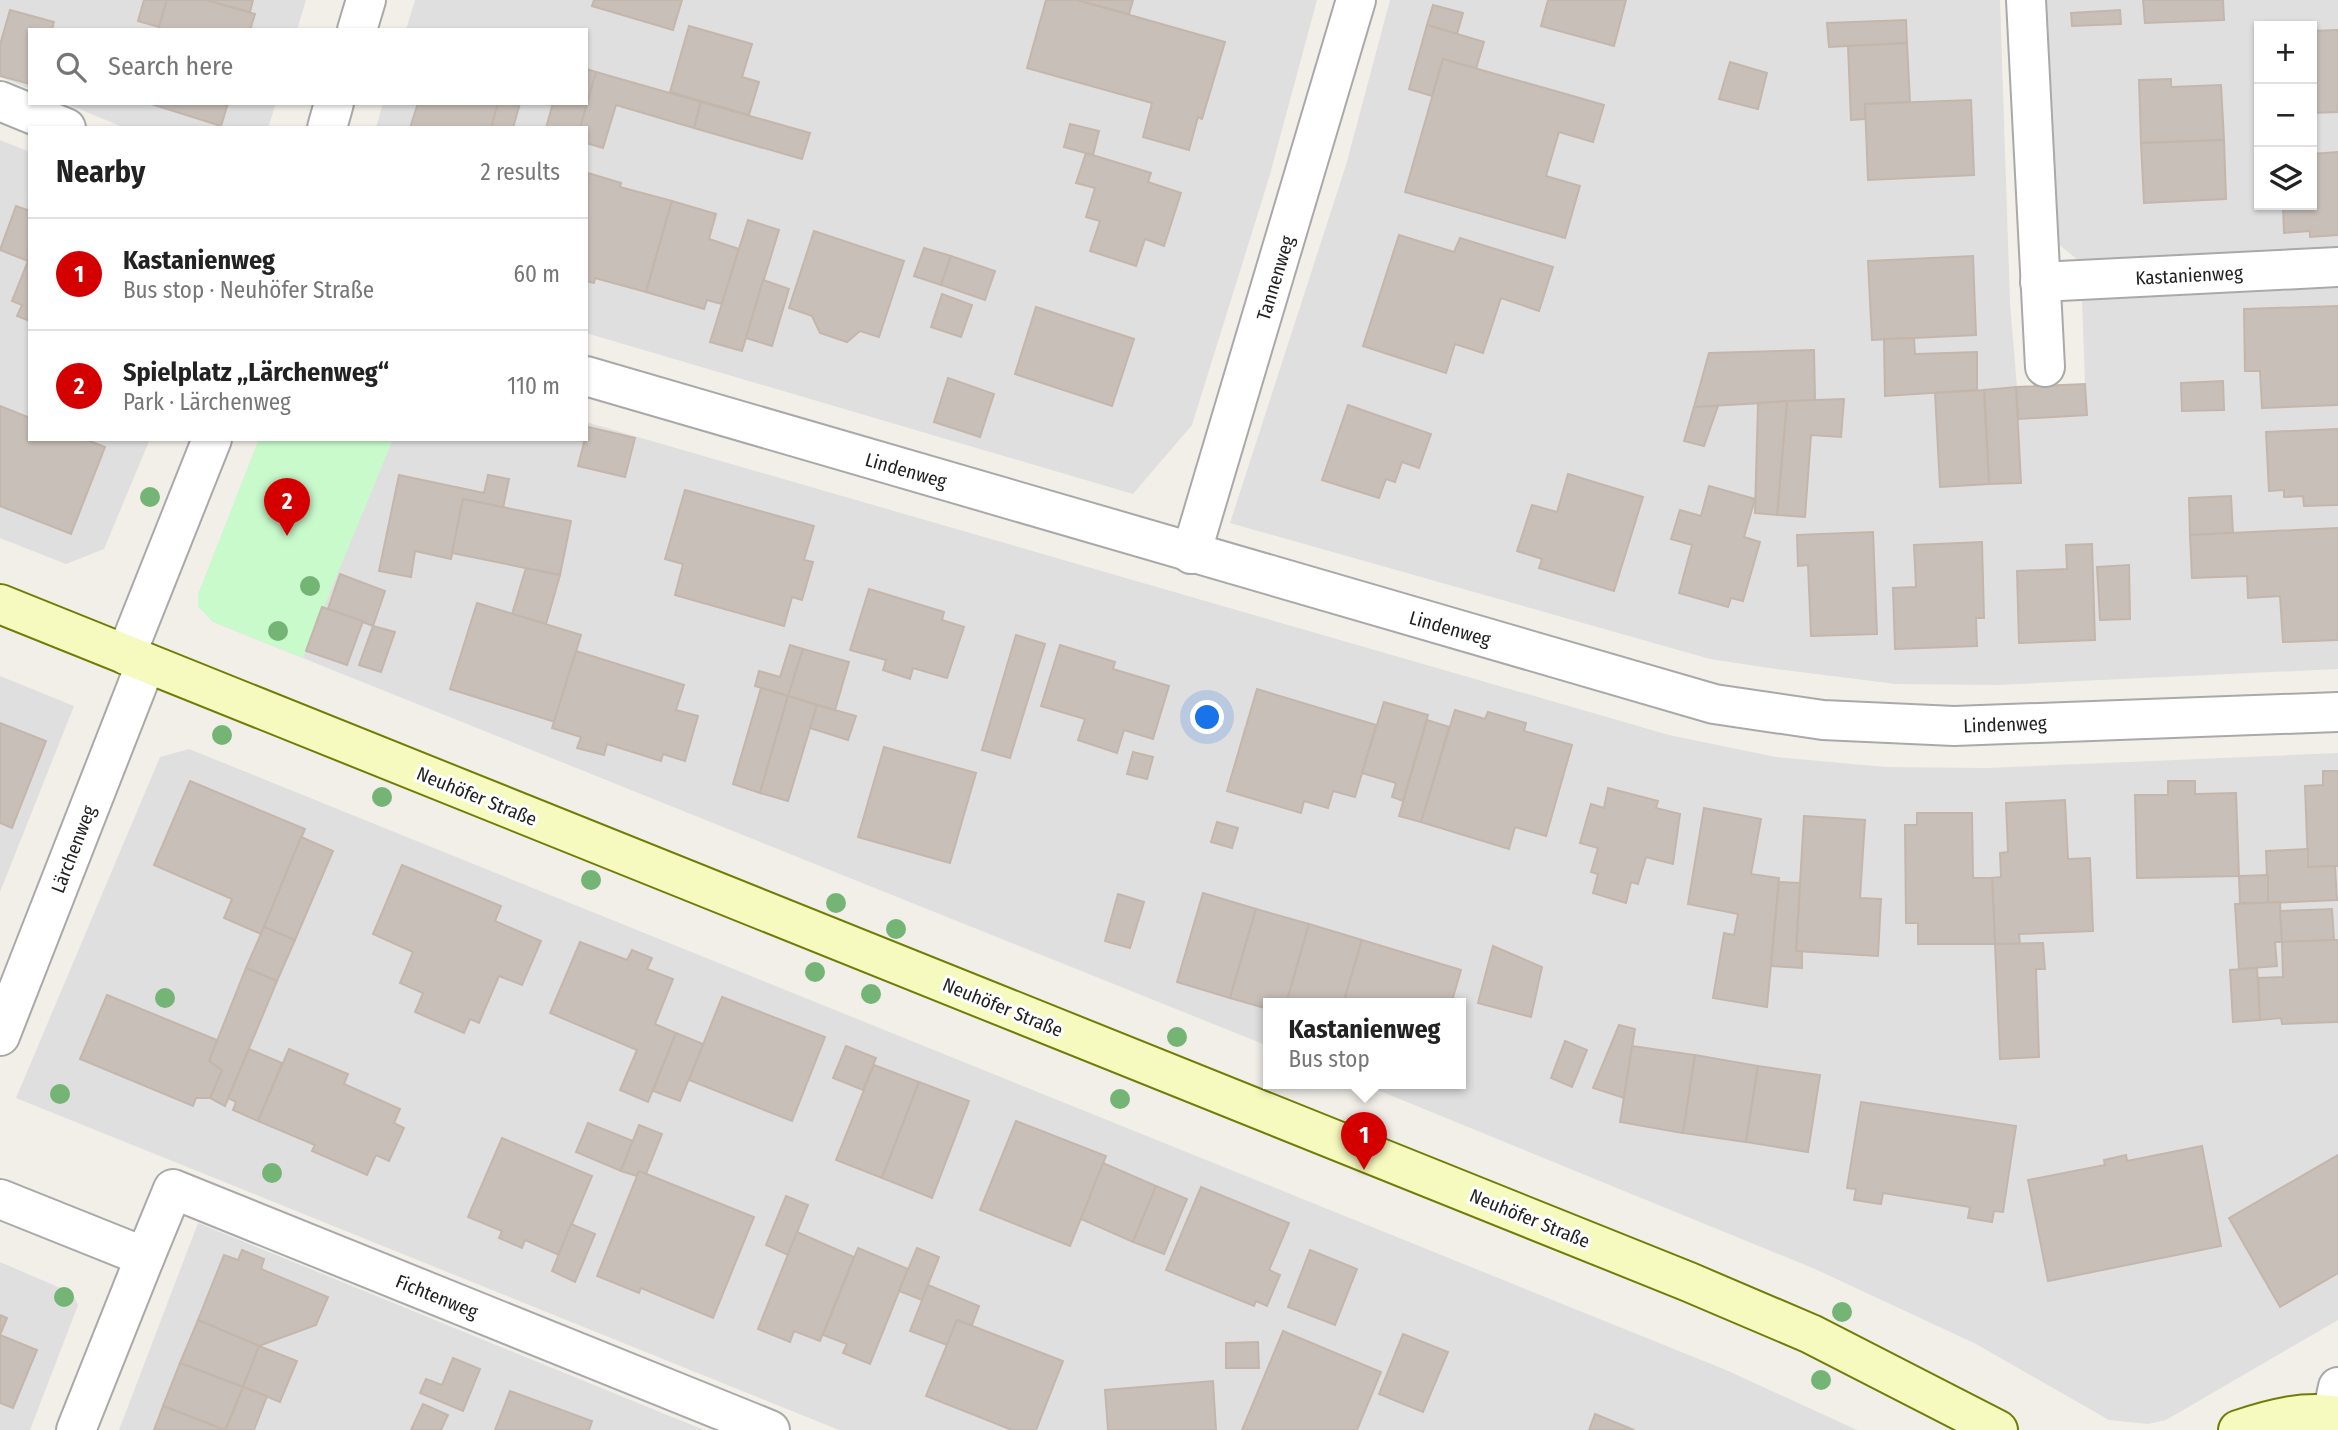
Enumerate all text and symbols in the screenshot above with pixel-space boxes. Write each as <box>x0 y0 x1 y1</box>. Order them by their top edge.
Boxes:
map controls <box>2254 21 2317 210</box>
button: + <box>2254 21 2317 84</box>
search box <box>28 28 588 105</box>
icon: search <box>52 48 90 86</box>
text: Search here <box>108 51 233 82</box>
button: − <box>2254 84 2317 147</box>
button: layers <box>2254 147 2317 210</box>
text: Nearby <box>56 154 145 190</box>
text: 2 results <box>480 158 560 186</box>
street label: Tannenweg <box>1252 233 1299 323</box>
text: Kastanienweg <box>123 245 275 276</box>
text: 1 <box>74 260 84 288</box>
text: 60 m <box>514 260 560 288</box>
street label: Kastanienweg <box>2135 261 2243 290</box>
text: Bus stop · Neuhöfer Straße <box>123 276 374 304</box>
text: Spielplatz „Lärchenweg“ <box>123 357 389 388</box>
text: 2 <box>74 372 84 400</box>
text: 110 m <box>507 372 560 400</box>
text: Park · Lärchenweg <box>123 388 291 416</box>
street label: Lindenweg <box>863 448 949 493</box>
pin: 2 <box>264 478 310 536</box>
street label: Lindenweg <box>1407 606 1493 651</box>
your location <box>1190 700 1224 734</box>
street label: Lindenweg <box>1963 712 2047 737</box>
street label: Neuhöfer Straße <box>413 762 540 831</box>
street label: Lärchenweg <box>46 802 101 896</box>
street label: Neuhöfer Straße <box>939 973 1066 1042</box>
popup <box>1263 998 1466 1089</box>
text: Kastanienweg <box>1289 1014 1441 1045</box>
text: Bus stop <box>1289 1045 1370 1073</box>
pin: 1 <box>1341 1112 1387 1170</box>
street label: Neuhöfer Straße <box>1466 1184 1593 1253</box>
street label: Fichtenweg <box>392 1270 481 1323</box>

